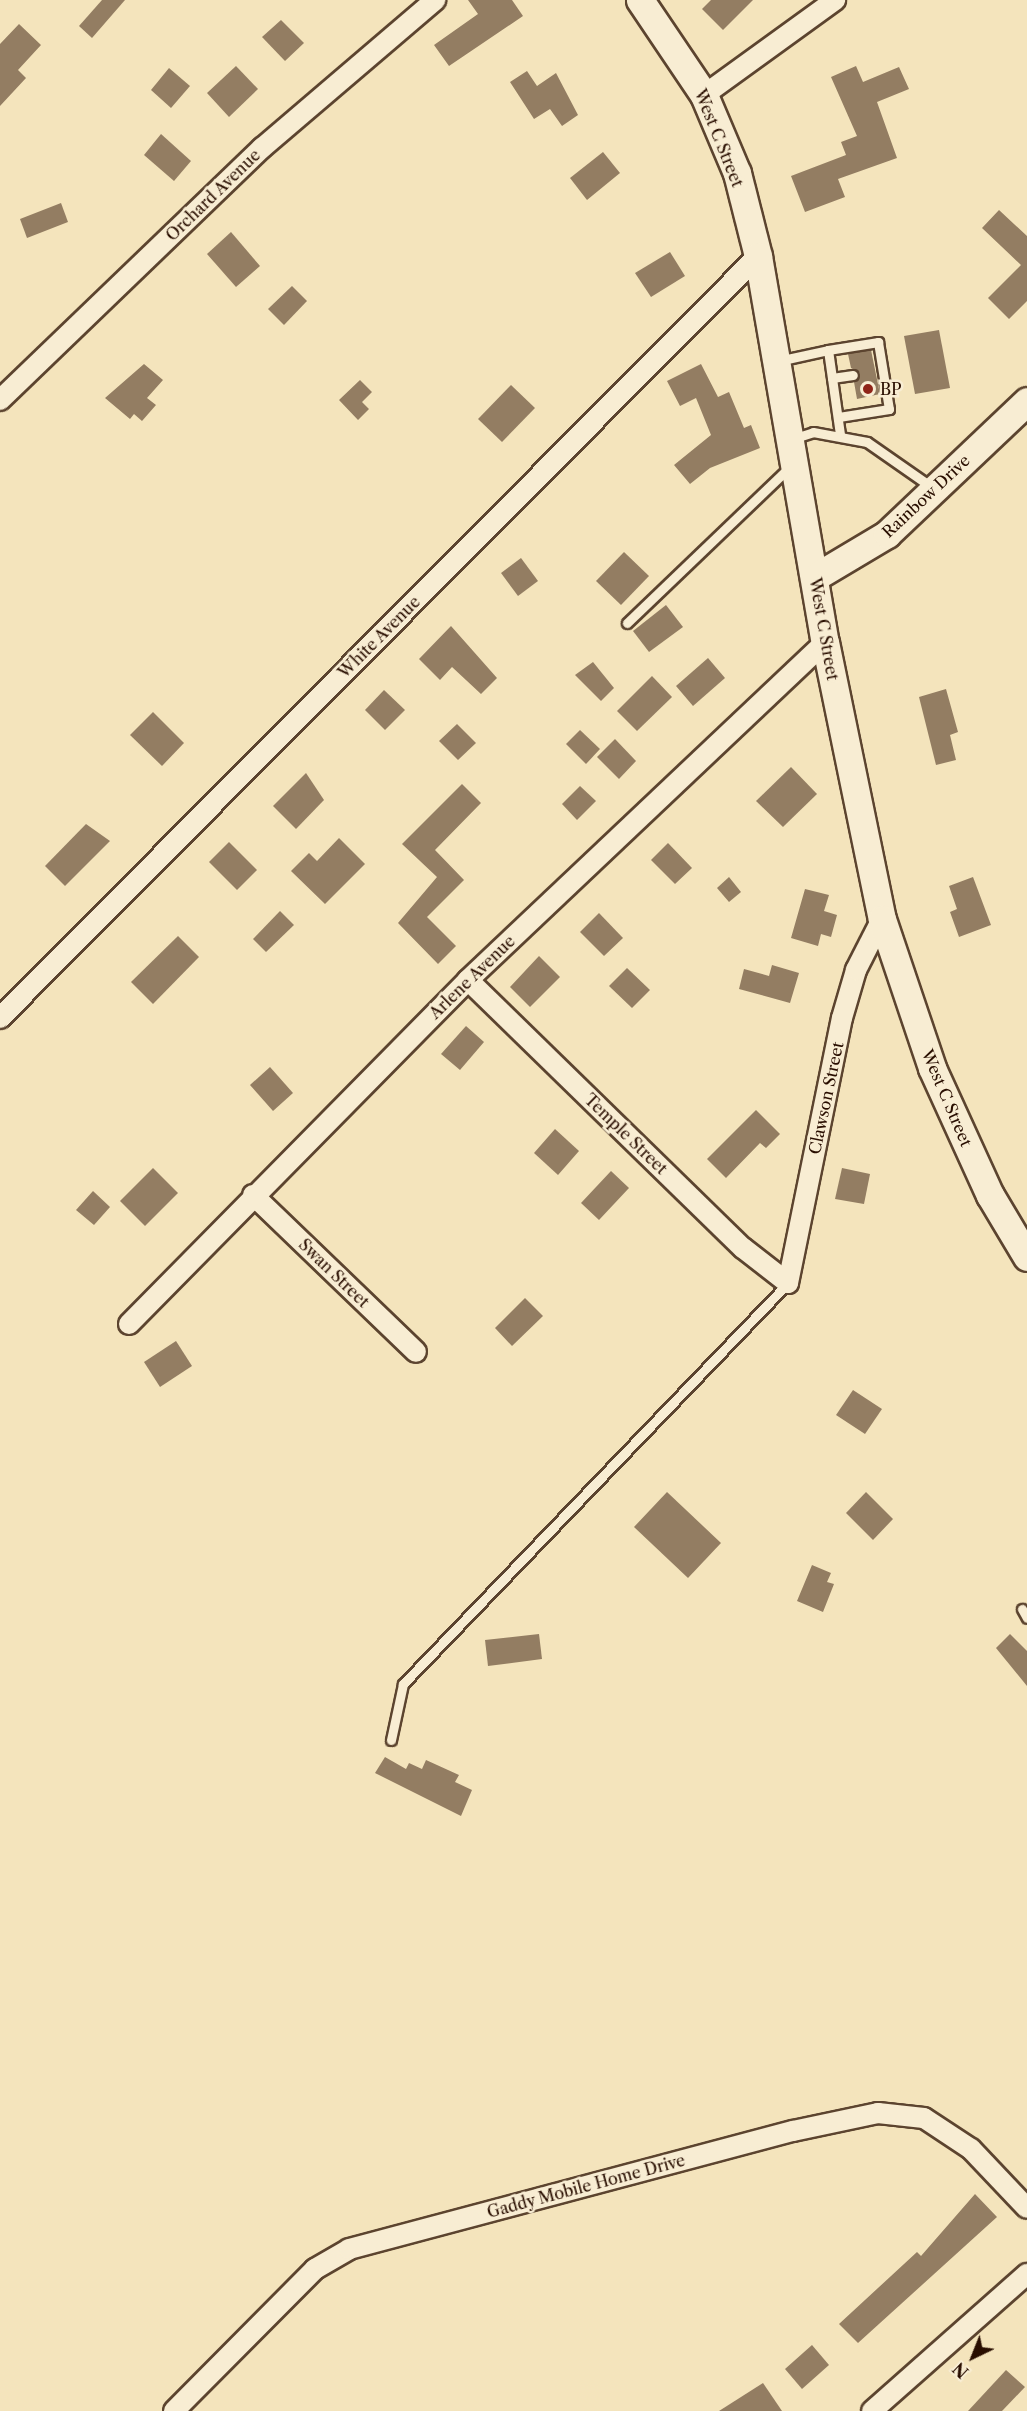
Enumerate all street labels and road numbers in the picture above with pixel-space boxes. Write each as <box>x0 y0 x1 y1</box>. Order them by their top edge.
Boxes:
street label: West C Street <box>691 86 747 190</box>
street label: Orchard Avenue <box>162 145 264 245</box>
street label: Rainbow Drive <box>878 450 974 542</box>
street label: West C Street <box>806 576 842 682</box>
street label: White Avenue <box>334 592 424 682</box>
street label: Arlene Avenue <box>425 931 519 1023</box>
street label: Clawson Street <box>805 1040 847 1156</box>
street label: West C Street <box>918 1046 976 1150</box>
street label: Temple Street <box>581 1090 671 1178</box>
street label: Swan Street <box>295 1235 373 1311</box>
street label: Gaddy Mobile Home Drive <box>485 2150 687 2222</box>

